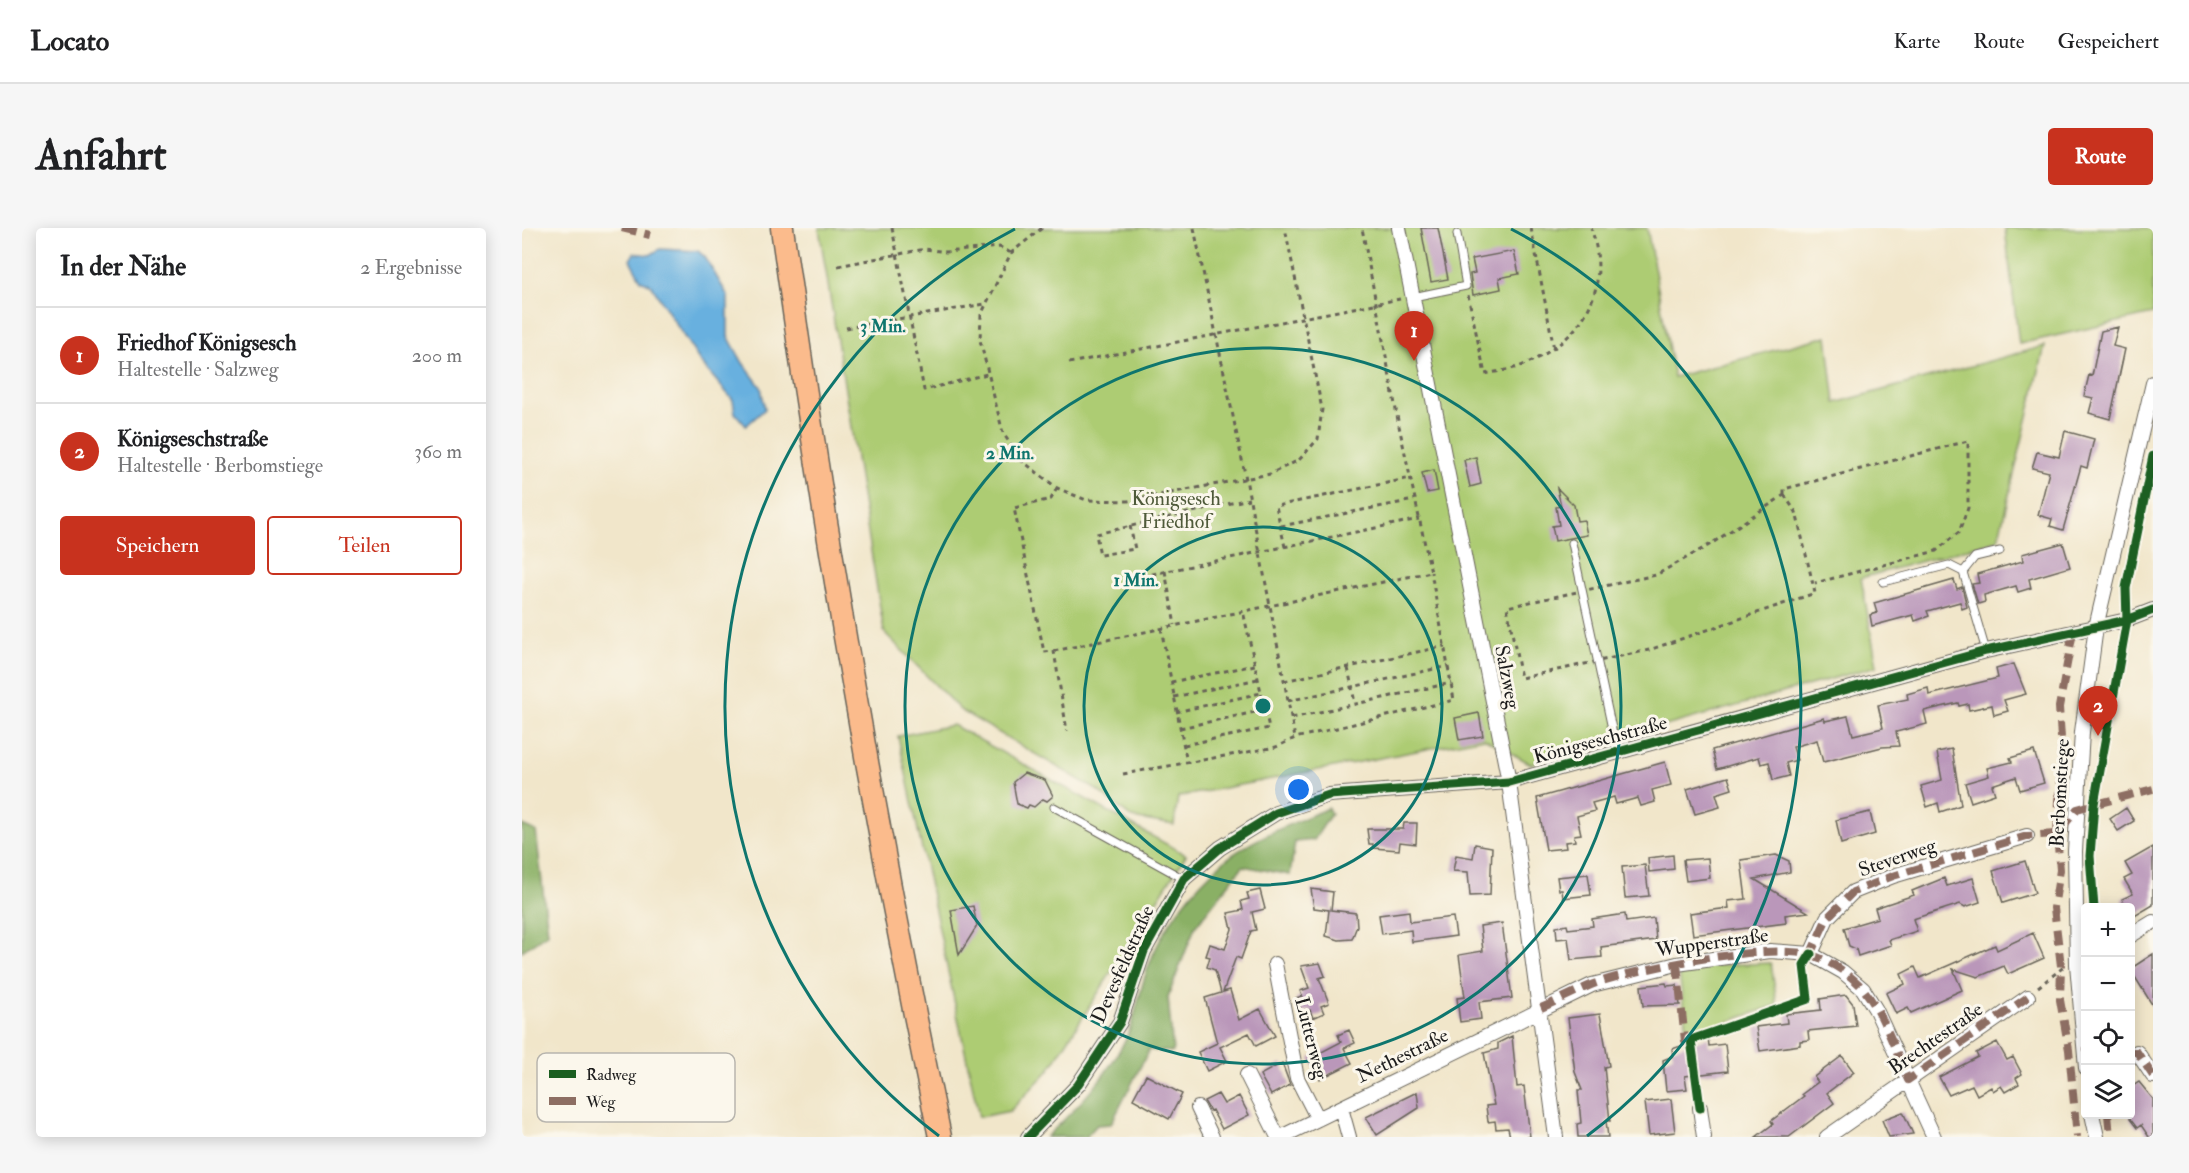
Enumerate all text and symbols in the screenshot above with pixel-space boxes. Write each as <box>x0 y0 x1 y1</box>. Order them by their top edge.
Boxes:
text: Locato <box>30 24 109 59</box>
text: Karte <box>1894 28 1940 55</box>
text: Route <box>1973 28 2025 55</box>
text: Gespeichert <box>2058 28 2159 55</box>
button: Route <box>2048 128 2153 185</box>
text: Anfahrt <box>36 130 167 182</box>
text: In der Nähe <box>60 251 186 283</box>
text: 2 Ergebnisse <box>360 255 462 280</box>
pin: 1 <box>1394 312 1434 361</box>
text: 3 Min. <box>860 315 906 338</box>
text: Friedhof Königsesch <box>117 329 296 357</box>
text: 1 <box>76 343 83 368</box>
text: 200 m <box>412 343 462 368</box>
text: Haltestelle · Salzweg <box>117 357 279 382</box>
text: Königseschstraße <box>117 425 268 453</box>
text: 2 <box>74 439 85 464</box>
text: 360 m <box>414 439 462 464</box>
text: 2 Min. <box>986 442 1034 465</box>
text: Haltestelle · Berbomstiege <box>117 453 323 478</box>
park label: Königsesch Friedhof <box>1131 486 1221 534</box>
button: Speichern <box>60 516 255 575</box>
button: Teilen <box>267 516 462 575</box>
text: 1 Min. <box>1113 569 1159 592</box>
street label: Salzweg <box>1489 643 1526 712</box>
pin: 2 <box>2078 686 2118 736</box>
centre of rings <box>1253 696 1273 716</box>
street label: Königseschstraße <box>1530 710 1670 769</box>
street label: Berbomstiege <box>2044 738 2075 848</box>
your location <box>1284 775 1313 804</box>
street label: Steverweg <box>1855 832 1940 882</box>
street label: Devesfeldstraße <box>1085 902 1160 1027</box>
map controls <box>2081 903 2135 1119</box>
button: + <box>2081 903 2135 957</box>
street label: Wupperstraße <box>1653 922 1770 964</box>
button: − <box>2081 957 2135 1011</box>
street label: Lutterweg <box>1289 994 1334 1083</box>
street label: Brechtestraße <box>1883 997 1988 1080</box>
button: locate <box>2081 1011 2135 1065</box>
street label: Nethestraße <box>1352 1022 1452 1088</box>
legend <box>537 1053 735 1122</box>
text: Radweg <box>586 1065 637 1085</box>
button: layers <box>2081 1065 2135 1119</box>
text: Weg <box>585 1092 617 1112</box>

